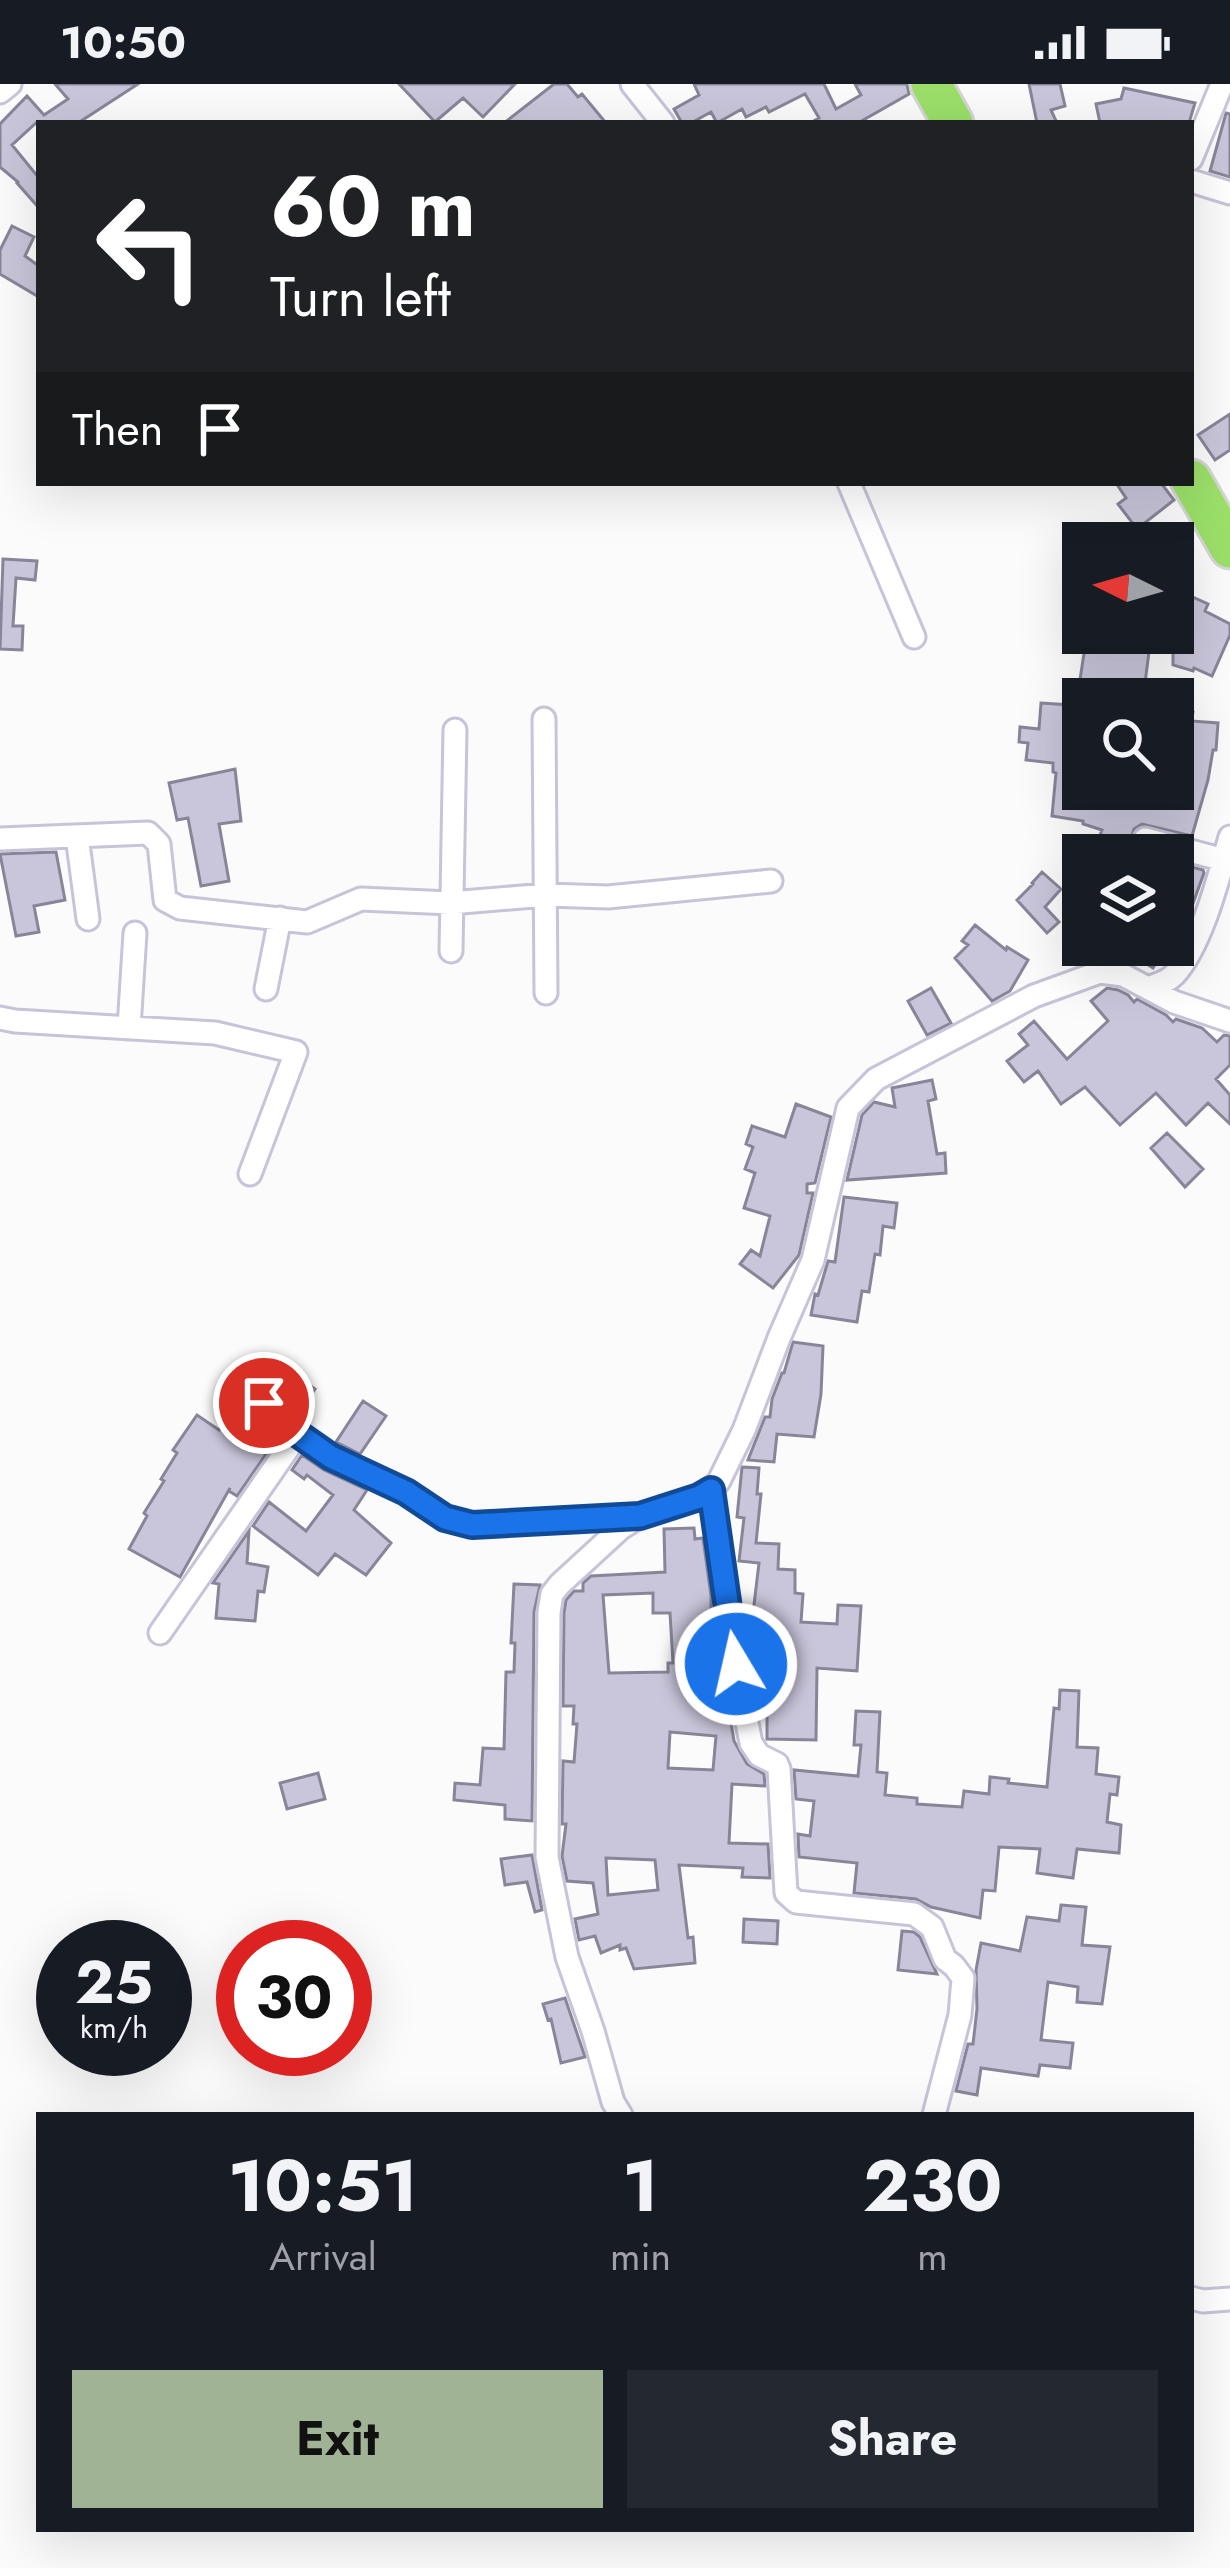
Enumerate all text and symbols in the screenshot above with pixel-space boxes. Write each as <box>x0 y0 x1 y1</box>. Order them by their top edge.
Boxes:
text: 10:50 <box>60 10 186 75</box>
text: 60 m <box>270 146 476 268</box>
icon: left <box>72 168 228 324</box>
text: Turn left <box>270 258 451 336</box>
icon: arrive <box>187 396 253 462</box>
text: Then <box>72 397 163 462</box>
north arrow <box>1062 522 1194 654</box>
map controls <box>1062 522 1194 966</box>
button: search <box>1062 678 1194 810</box>
button: layers <box>1062 834 1194 966</box>
pin <box>213 1352 315 1454</box>
icon: arrive <box>231 1370 297 1436</box>
position arrow <box>673 1601 799 1727</box>
speed limit sign: 30 <box>216 1920 372 2076</box>
text: 25 <box>75 1939 153 2026</box>
text: km/h <box>80 2006 148 2049</box>
text: 10:51 <box>228 2134 418 2238</box>
text: 1 <box>622 2134 659 2238</box>
text: 230 <box>863 2134 1002 2238</box>
text: Arrival <box>269 2228 377 2285</box>
text: min <box>610 2228 671 2285</box>
text: m <box>917 2228 948 2285</box>
button: Exit <box>72 2370 603 2508</box>
button: Share <box>627 2370 1158 2508</box>

